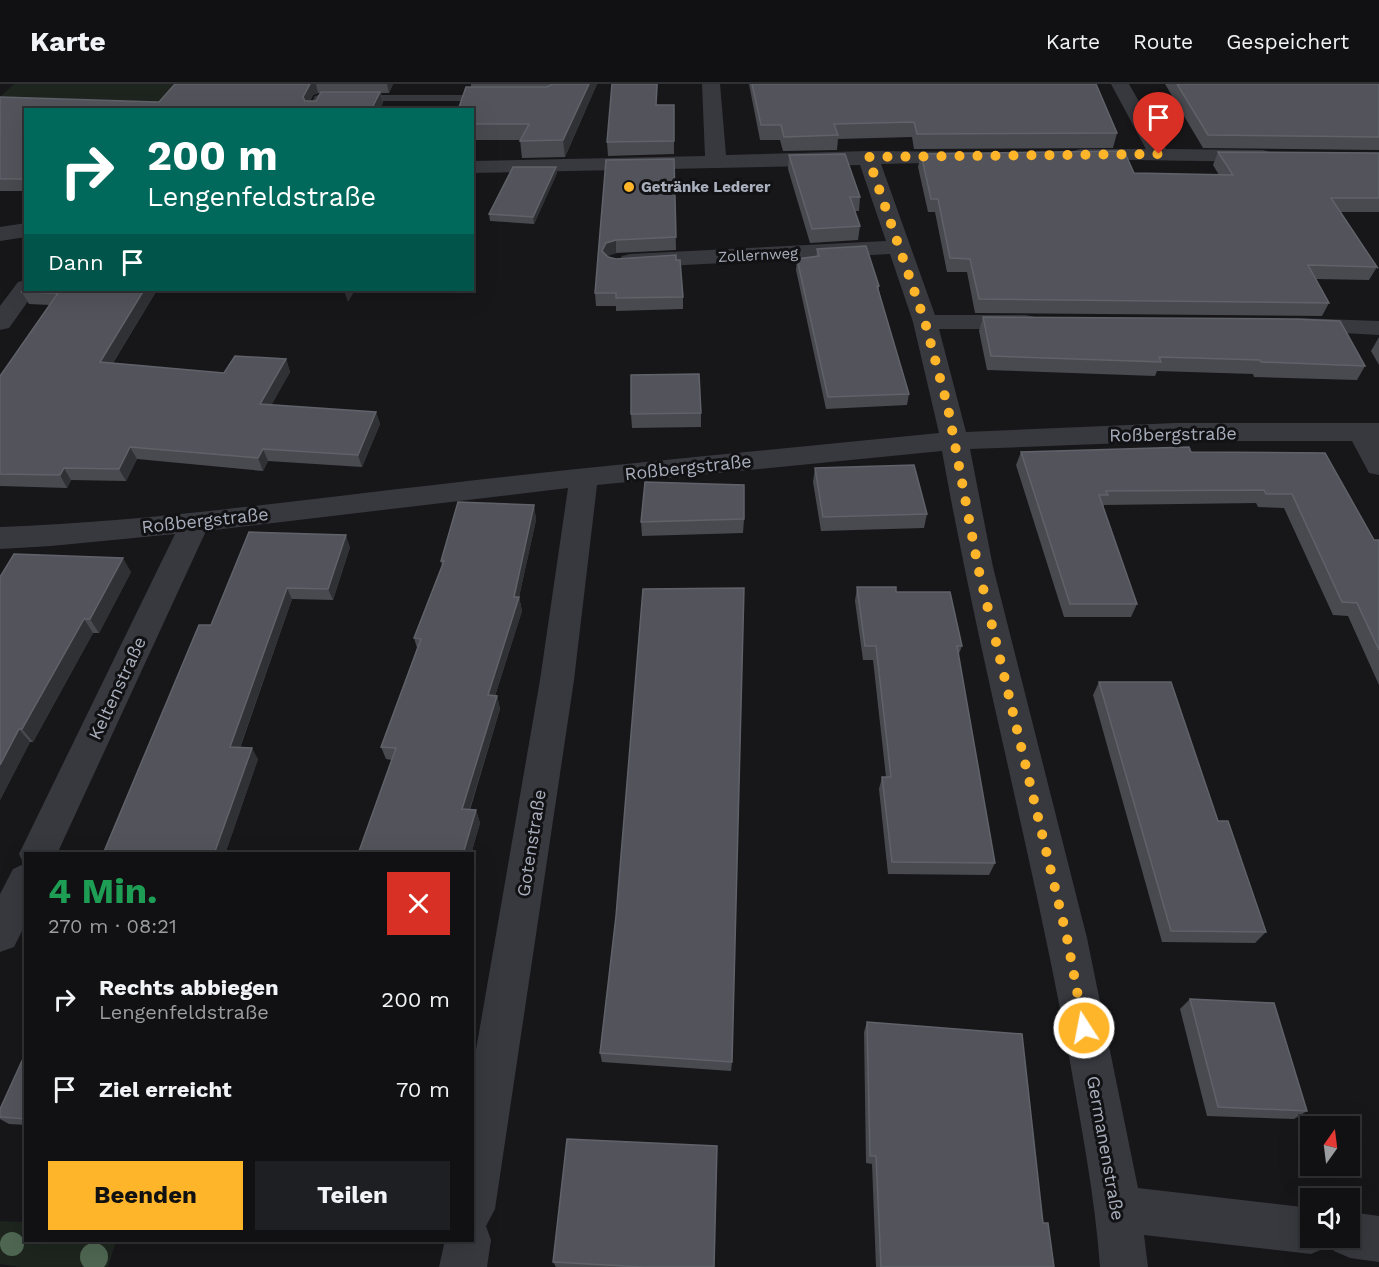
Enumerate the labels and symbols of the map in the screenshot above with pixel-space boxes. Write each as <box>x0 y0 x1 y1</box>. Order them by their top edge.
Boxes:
pin <box>1133 92 1184 154</box>
place label: Getränke Lederer <box>641 178 771 196</box>
marker: Getränke Lederer <box>622 180 636 194</box>
street label: Zollernweg <box>718 244 799 266</box>
street label: Roßbergstraße <box>1109 422 1237 446</box>
street label: Roßbergstraße <box>623 450 753 484</box>
street label: Roßbergstraße <box>140 503 270 537</box>
street label: Keltenstraße <box>84 633 150 743</box>
street label: Gotenstraße <box>512 788 550 898</box>
position arrow <box>1052 996 1116 1060</box>
street label: Germanenstraße <box>1083 1074 1129 1222</box>
north arrow <box>1300 1116 1360 1176</box>

